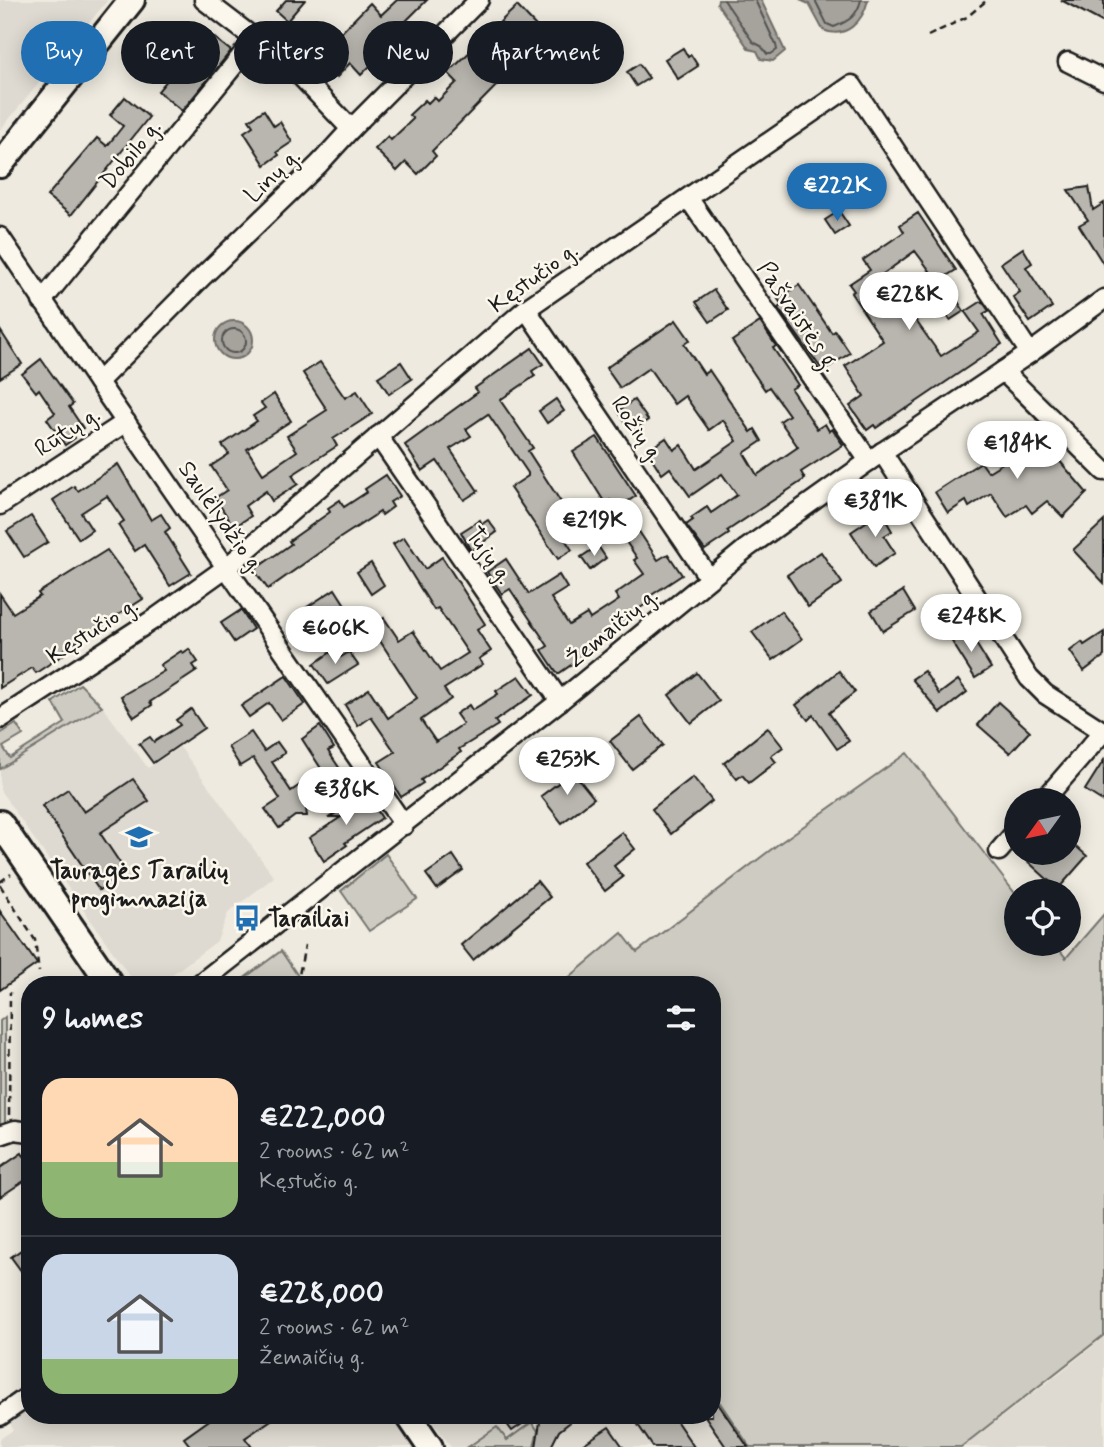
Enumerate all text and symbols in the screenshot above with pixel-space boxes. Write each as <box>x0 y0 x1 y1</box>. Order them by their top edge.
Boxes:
chip: Buy <box>21 21 107 84</box>
chip: Rent <box>121 21 220 84</box>
chip: Filters <box>234 21 349 84</box>
chip: New <box>363 21 453 84</box>
chip: Apartment <box>467 21 624 84</box>
street label: Dobilo g. <box>93 113 169 197</box>
street label: Linų g. <box>238 142 308 210</box>
pin: €222K <box>788 164 886 223</box>
text: €222K <box>803 171 871 201</box>
street label: Kęstučio g. <box>483 235 585 321</box>
street label: Pašvaistės g. <box>747 255 846 380</box>
pin: €228K <box>860 272 958 332</box>
text: €228K <box>875 280 943 310</box>
street label: Rožių g. <box>603 390 671 470</box>
street label: Rūtų g. <box>29 400 107 465</box>
pin: €184K <box>968 421 1066 481</box>
text: €184K <box>983 429 1051 459</box>
street label: Saulėlydžio g. <box>170 455 271 581</box>
pin: €381K <box>826 480 924 539</box>
text: €381K <box>843 487 907 517</box>
pin: €219K <box>545 498 643 558</box>
text: €219K <box>562 506 626 536</box>
street label: Tujų g. <box>458 521 520 591</box>
street label: Žemaičių g. <box>561 581 665 675</box>
street label: Kęstučio g. <box>41 590 145 672</box>
pin: €248K <box>922 594 1020 654</box>
text: €248K <box>937 602 1005 632</box>
pin: €606K <box>286 606 384 666</box>
text: €606K <box>301 614 369 644</box>
pin: €253K <box>518 738 616 797</box>
text: €253K <box>535 745 599 775</box>
pin: €386K <box>297 768 395 827</box>
text: €386K <box>313 775 379 805</box>
north arrow <box>1004 788 1082 864</box>
map controls <box>1004 788 1081 956</box>
school or university icon: Tauragės Tarailių progimnazija <box>124 822 154 852</box>
place label: Tauragės Tarailių progimnazija <box>50 856 229 916</box>
button: locate <box>1004 879 1081 956</box>
bus stop icon: Tarailiai <box>232 903 262 933</box>
place label: Tarailiai <box>268 904 349 935</box>
text: 9 homes <box>42 999 143 1038</box>
icon: filters <box>662 999 700 1037</box>
text: €222,000 <box>259 1098 386 1137</box>
icon: home <box>98 1106 182 1190</box>
text: 2 rooms · 62 m² <box>259 1137 410 1167</box>
text: Kęstučio g. <box>259 1167 358 1197</box>
text: €228,000 <box>259 1274 384 1313</box>
icon: home <box>98 1282 182 1366</box>
text: 2 rooms · 62 m² <box>259 1313 410 1343</box>
text: Žemaičių g. <box>259 1343 365 1373</box>

